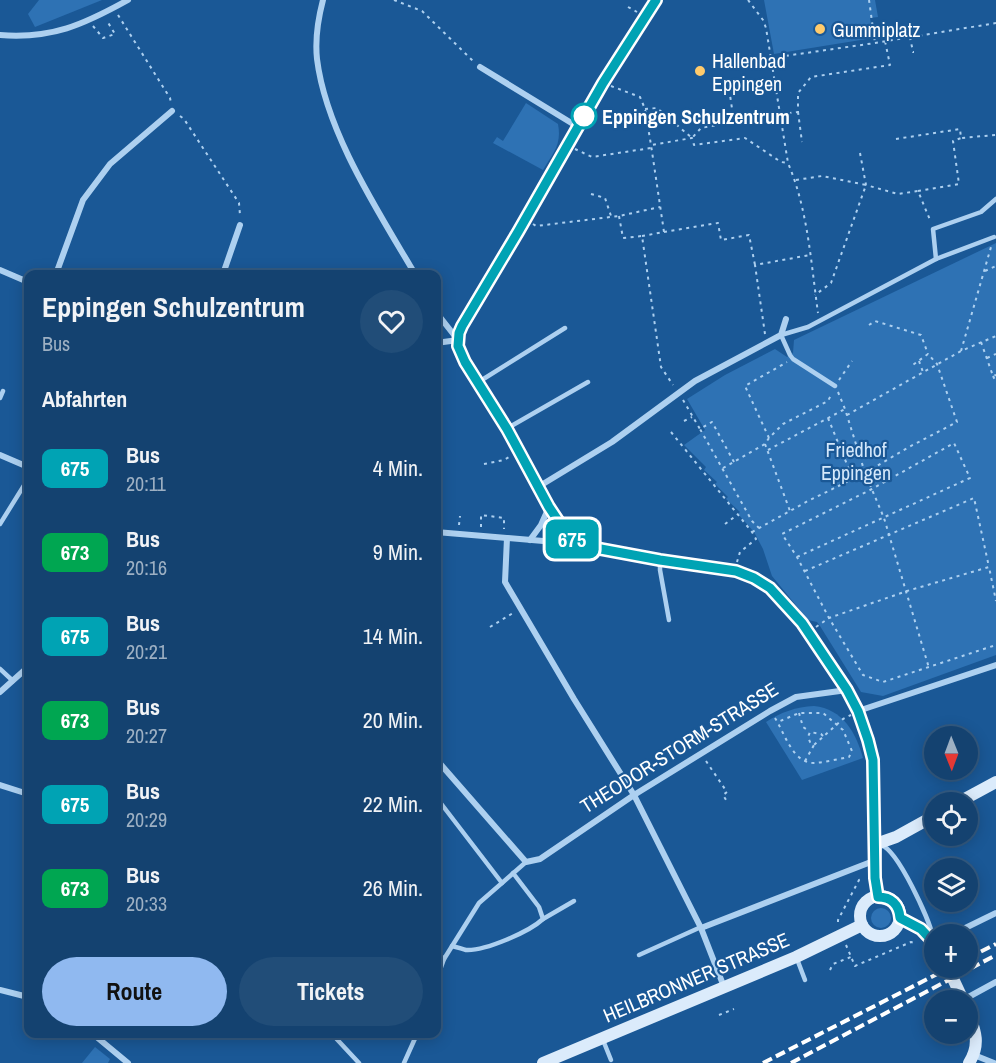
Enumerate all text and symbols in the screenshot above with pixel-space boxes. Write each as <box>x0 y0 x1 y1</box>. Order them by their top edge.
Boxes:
place label: Gummiplatz <box>832 16 920 43</box>
marker: Gummiplatz <box>813 22 827 36</box>
place label: Hallenbad Eppingen <box>712 47 786 97</box>
marker: Hallenbad Eppingen <box>693 64 707 78</box>
marker: Eppingen Schulzentrum <box>571 103 597 129</box>
place label: Eppingen Schulzentrum <box>602 103 790 130</box>
text: Eppingen Schulzentrum <box>42 288 305 326</box>
button: heart <box>360 290 423 353</box>
text: Bus <box>42 330 70 357</box>
text: Abfahrten <box>42 384 127 414</box>
park label: Friedhof Eppingen <box>821 436 891 486</box>
text: Bus <box>126 440 160 470</box>
text: 4 Min. <box>373 453 423 483</box>
text: 675 <box>61 454 89 483</box>
text: 20:11 <box>126 470 166 497</box>
line badge: 675 <box>538 520 606 558</box>
text: Bus <box>126 524 160 554</box>
text: 675 <box>558 525 586 554</box>
text: 9 Min. <box>373 537 423 567</box>
text: 673 <box>61 538 89 567</box>
text: 20:16 <box>126 554 167 581</box>
text: Bus <box>126 608 160 638</box>
text: 14 Min. <box>363 621 423 651</box>
text: 675 <box>61 622 89 651</box>
text: 20:21 <box>126 638 167 665</box>
street label: THEODOR-STORM-STRASSE <box>575 675 783 819</box>
text: Bus <box>126 692 160 722</box>
text: 20 Min. <box>363 705 423 735</box>
text: 673 <box>61 706 89 735</box>
text: 20:27 <box>126 722 167 749</box>
north arrow <box>924 726 978 780</box>
map controls <box>924 726 978 1044</box>
text: Bus <box>126 776 160 806</box>
text: 22 Min. <box>363 789 423 819</box>
text: 675 <box>61 790 89 819</box>
button: locate <box>924 792 978 846</box>
text: 20:29 <box>126 806 167 833</box>
button: layers <box>924 858 978 912</box>
text: Bus <box>126 860 160 890</box>
text: 26 Min. <box>363 873 423 903</box>
text: 673 <box>61 874 89 903</box>
text: 20:33 <box>126 890 167 917</box>
button: + <box>924 924 978 978</box>
street label: HEILBRONNER STRASSE <box>599 926 793 1028</box>
button: Route <box>42 957 227 1026</box>
button: Tickets <box>239 957 423 1026</box>
button: − <box>924 990 978 1044</box>

